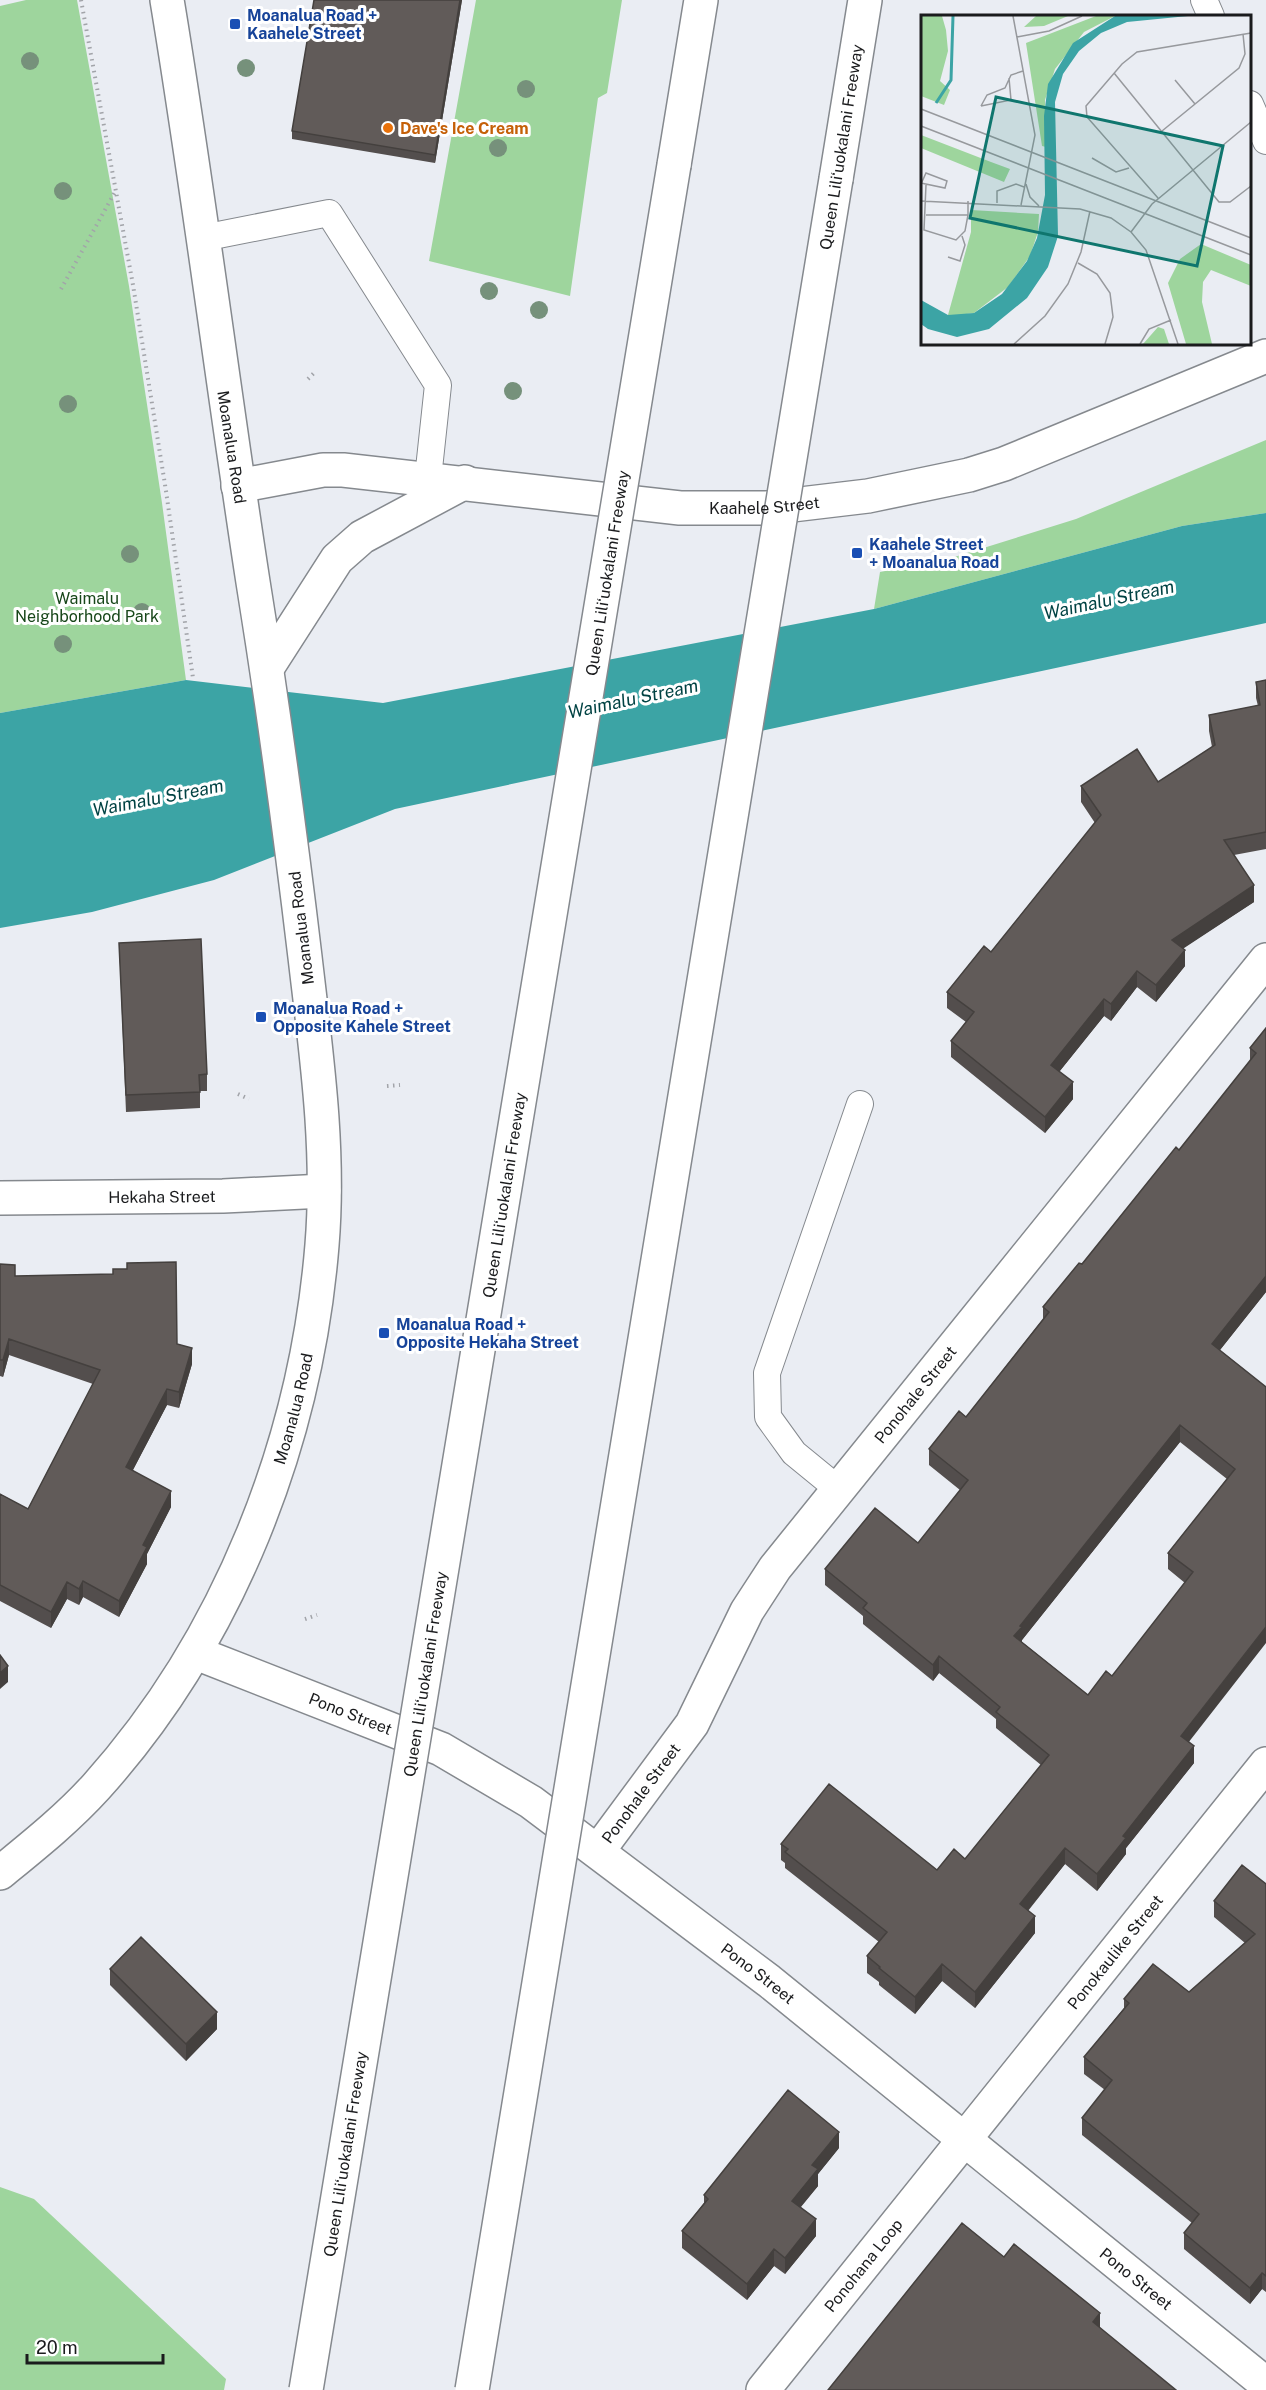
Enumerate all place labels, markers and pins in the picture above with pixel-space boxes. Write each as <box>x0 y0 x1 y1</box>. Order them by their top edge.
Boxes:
place label: Moanalua Road + Kaahele Street <box>247 6 377 43</box>
marker: Moanalua Road + Kaahele Street <box>228 17 242 31</box>
place label: Dave's Ice Cream <box>400 119 529 138</box>
marker: Dave's Ice Cream <box>381 121 395 135</box>
place label: Kaahele Street + Moanalua Road <box>869 535 999 572</box>
marker: Kaahele Street + Moanalua Road <box>850 546 864 560</box>
place label: Moanalua Road + Opposite Kahele Street <box>273 999 451 1036</box>
marker: Moanalua Road + Opposite Kahele Street <box>254 1010 268 1024</box>
place label: Moanalua Road + Opposite Hekaha Street <box>396 1315 579 1352</box>
marker: Moanalua Road + Opposite Hekaha Street <box>377 1326 391 1340</box>

